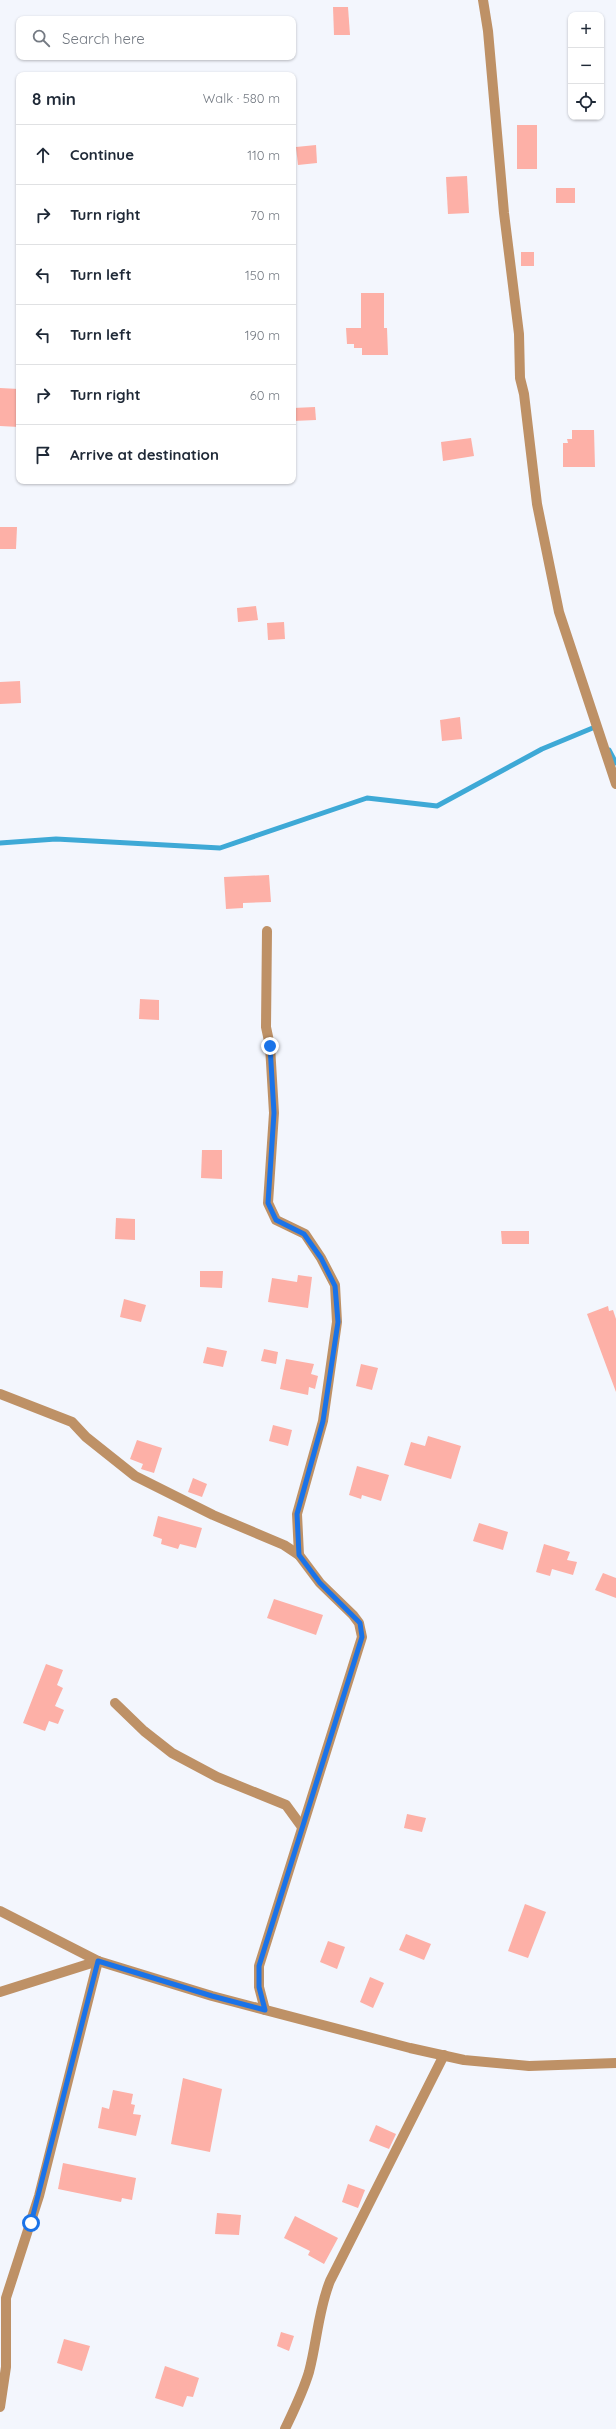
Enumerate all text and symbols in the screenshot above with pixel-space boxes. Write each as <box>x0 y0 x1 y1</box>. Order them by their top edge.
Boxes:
map controls <box>568 12 604 120</box>
button: + <box>568 12 604 48</box>
search box <box>16 16 296 60</box>
icon: search <box>30 27 52 49</box>
text: Search here <box>62 29 145 48</box>
button: − <box>568 48 604 84</box>
button: locate <box>568 84 604 120</box>
text: 8 min <box>32 88 76 109</box>
text: Walk · 580 m <box>203 90 280 106</box>
icon: ahead <box>32 144 54 166</box>
text: Continue <box>70 145 134 164</box>
text: 110 m <box>247 147 280 163</box>
icon: right <box>32 204 54 226</box>
text: Turn right <box>70 205 141 224</box>
text: 70 m <box>250 207 280 223</box>
icon: left <box>32 264 54 286</box>
text: Turn left <box>70 265 132 284</box>
text: 150 m <box>245 267 280 283</box>
icon: left <box>32 324 54 346</box>
text: Turn left <box>70 325 132 344</box>
text: 190 m <box>245 327 280 343</box>
icon: right <box>32 384 54 406</box>
text: Turn right <box>70 385 141 404</box>
text: 60 m <box>250 387 280 403</box>
icon: arrive <box>32 444 54 466</box>
text: Arrive at destination <box>70 445 219 464</box>
route end <box>261 1037 279 1055</box>
route start <box>22 2214 40 2232</box>

